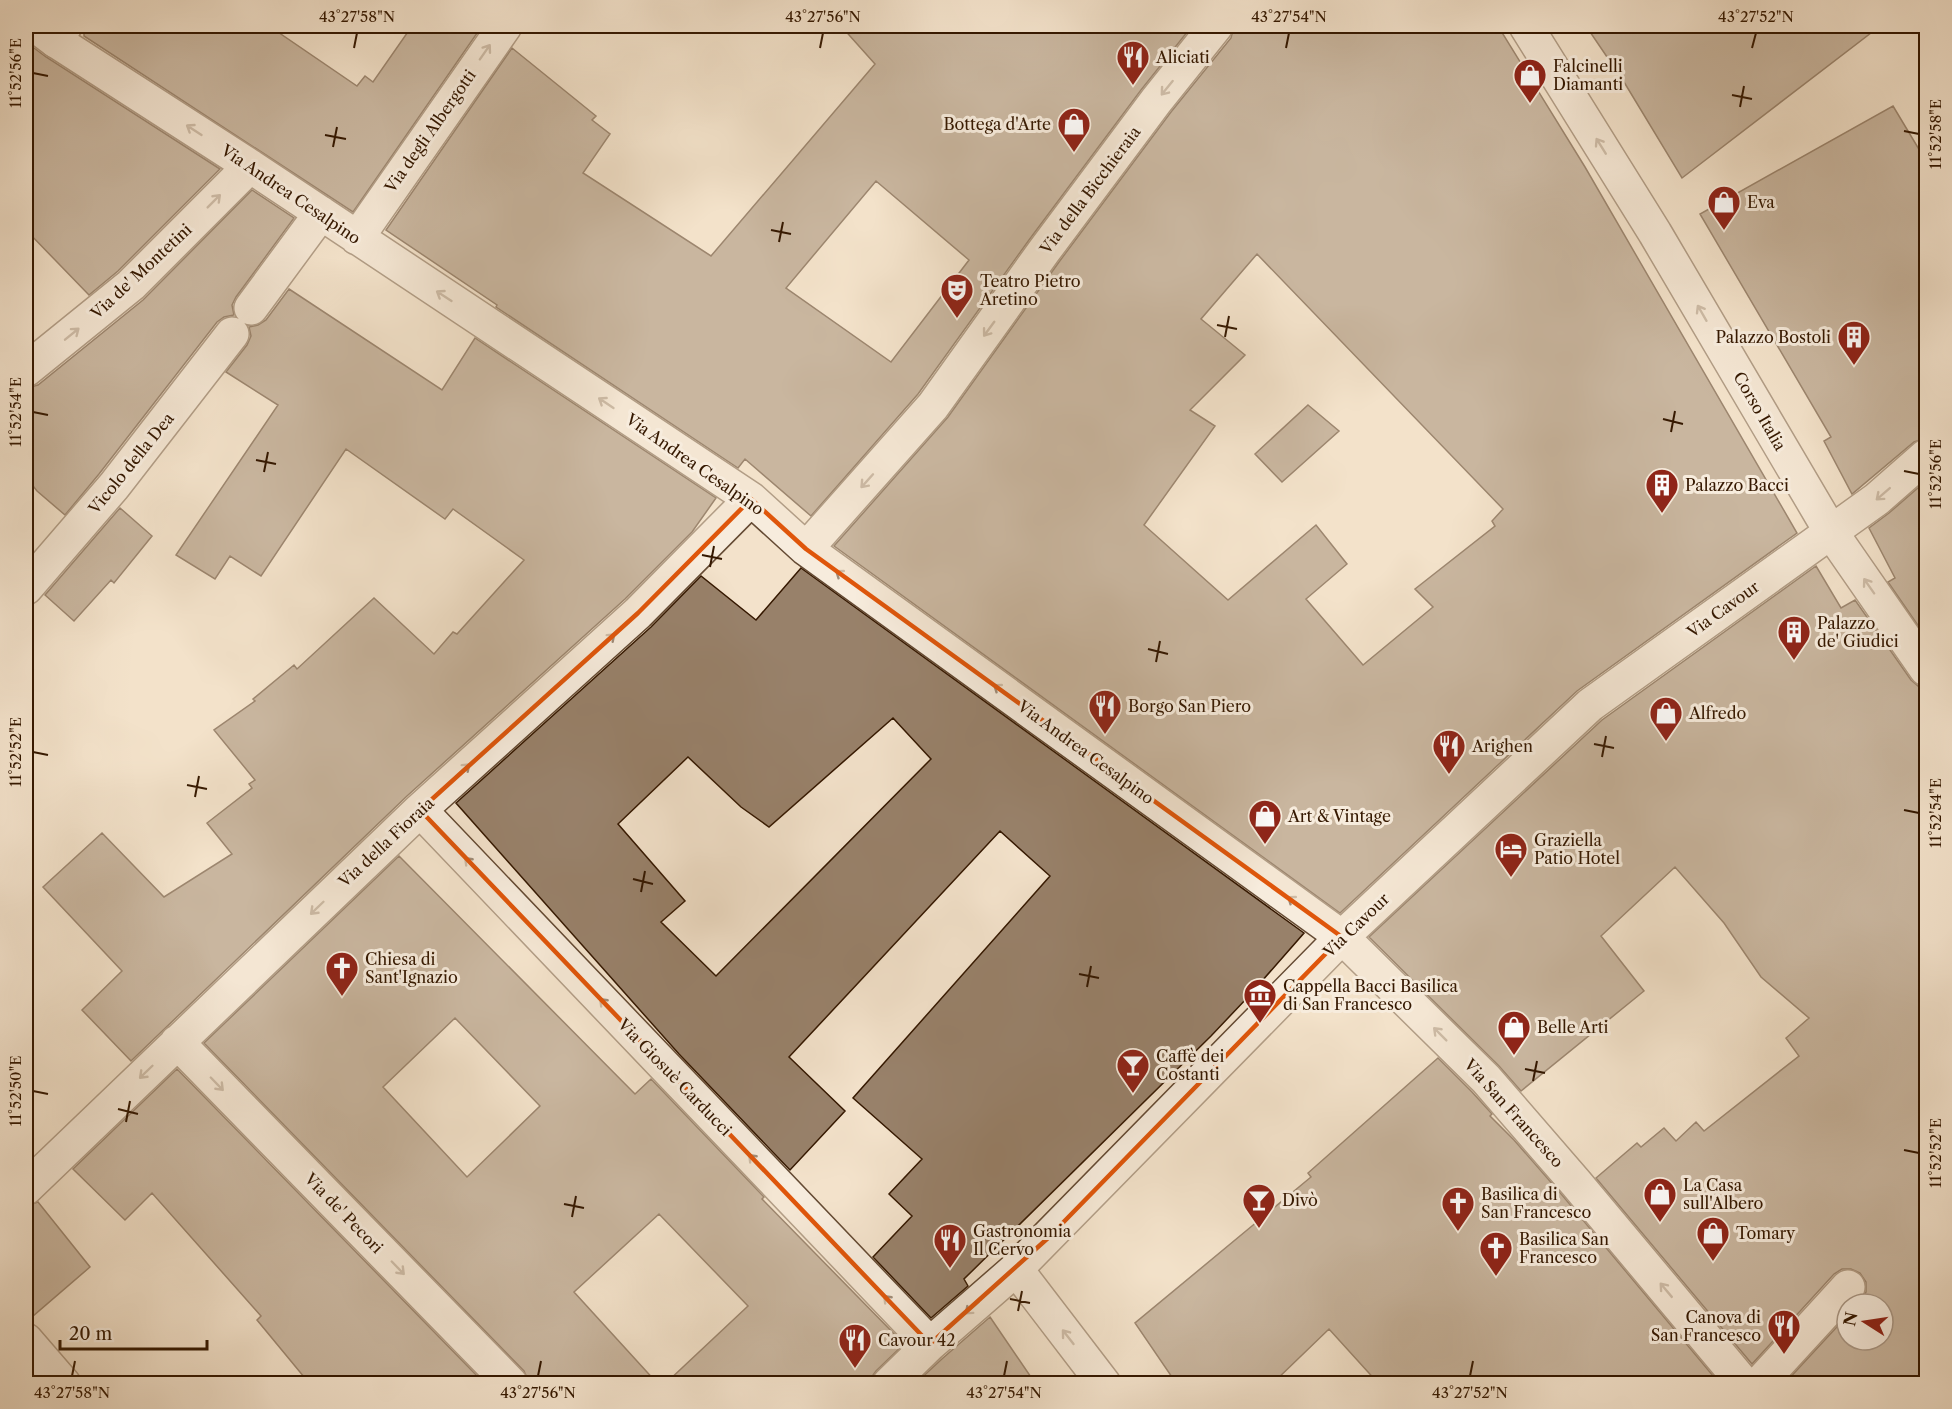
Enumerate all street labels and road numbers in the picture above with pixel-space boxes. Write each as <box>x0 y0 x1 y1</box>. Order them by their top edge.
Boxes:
street label: Via degli Albergotti <box>379 66 480 197</box>
street label: Via della Bicchieraia <box>1035 122 1145 259</box>
street label: Via Andrea Cesalpino <box>217 139 365 248</box>
street label: Via de' Montetini <box>86 219 196 324</box>
street label: Corso Italia <box>1729 368 1791 455</box>
street label: Vicolo della Dea <box>83 408 178 518</box>
street label: Via Andrea Cesalpino <box>621 408 768 519</box>
street label: Via Cavour <box>1682 576 1763 642</box>
street label: Via Andrea Cesalpino <box>1013 695 1158 808</box>
street label: Via della Fioraia <box>333 792 438 892</box>
street label: Via Cavour <box>1318 888 1393 962</box>
street label: Via Giosuè Carducci <box>613 1014 736 1140</box>
street label: Via San Francesco <box>1459 1054 1568 1172</box>
street label: Via de' Pecori <box>300 1168 387 1257</box>

